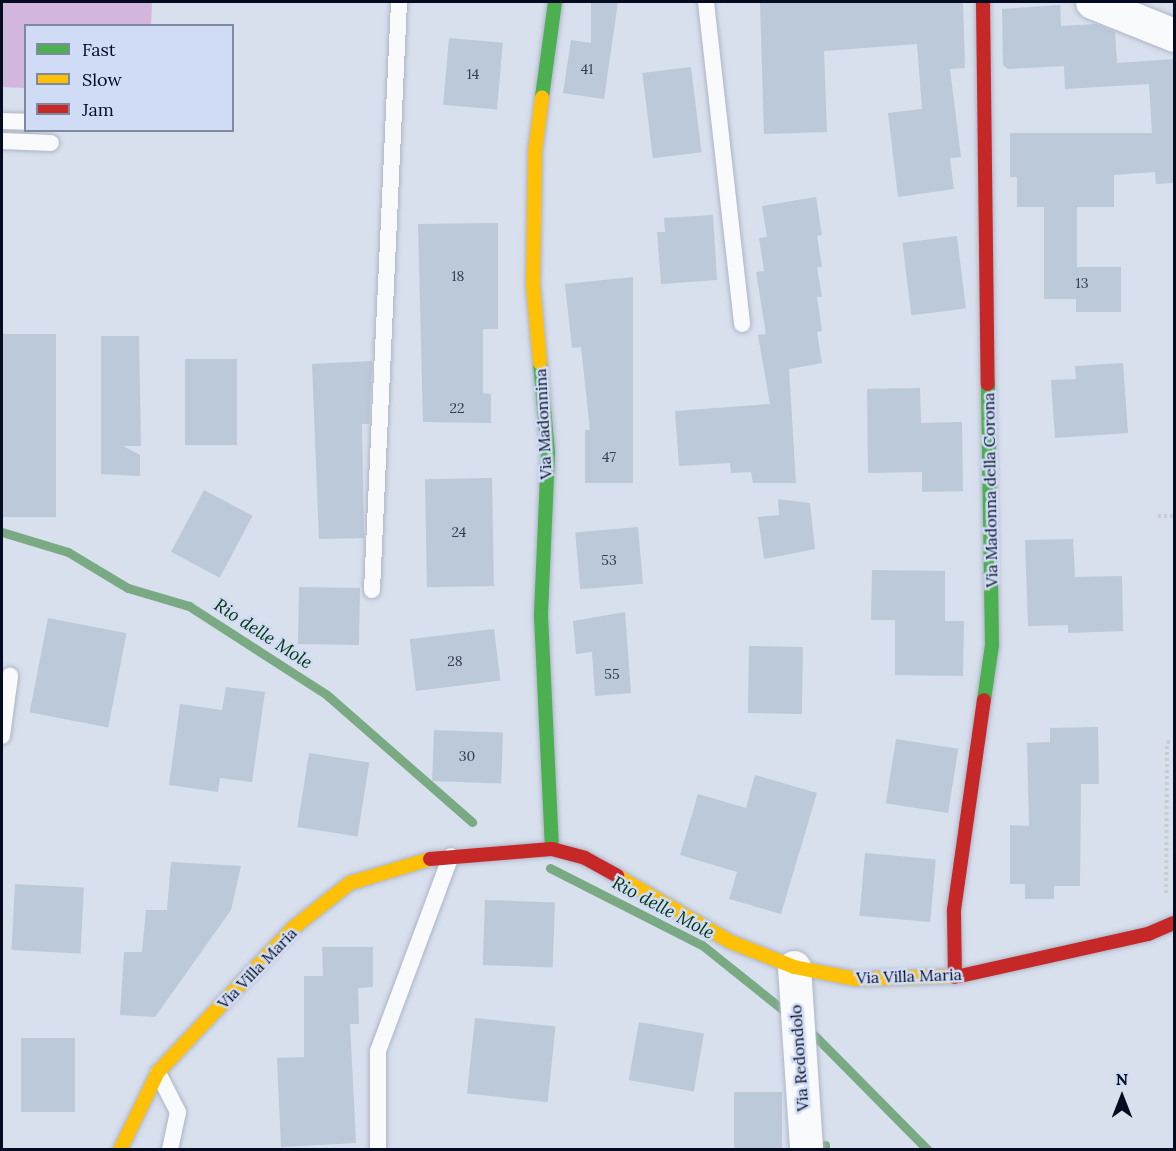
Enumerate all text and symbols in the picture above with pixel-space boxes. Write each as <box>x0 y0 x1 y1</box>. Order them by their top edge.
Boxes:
legend <box>24 24 234 132</box>
text: Fast <box>82 38 116 61</box>
house number: 41 <box>581 61 593 77</box>
house number: 14 <box>467 66 479 82</box>
text: Slow <box>82 68 122 91</box>
text: Jam <box>82 98 114 121</box>
house number: 18 <box>452 268 464 284</box>
house number: 13 <box>1076 275 1088 291</box>
street label: Via Madonnina <box>531 368 555 480</box>
street label: Via Madonna della Corona <box>979 392 1001 588</box>
house number: 22 <box>449 400 465 416</box>
house number: 47 <box>602 449 616 465</box>
house number: 24 <box>452 524 466 540</box>
house number: 53 <box>601 552 617 568</box>
water label: Rio delle Mole <box>210 594 316 674</box>
house number: 28 <box>447 653 463 669</box>
house number: 55 <box>604 666 620 682</box>
house number: 30 <box>459 748 475 764</box>
water label: Rio delle Mole <box>608 872 718 944</box>
street label: Via Villa Maria <box>213 923 301 1013</box>
street label: Via Villa Maria <box>856 965 962 987</box>
street label: Via Redondolo <box>786 1004 812 1112</box>
north arrow <box>1092 1067 1152 1127</box>
text: N <box>1116 1069 1128 1089</box>

